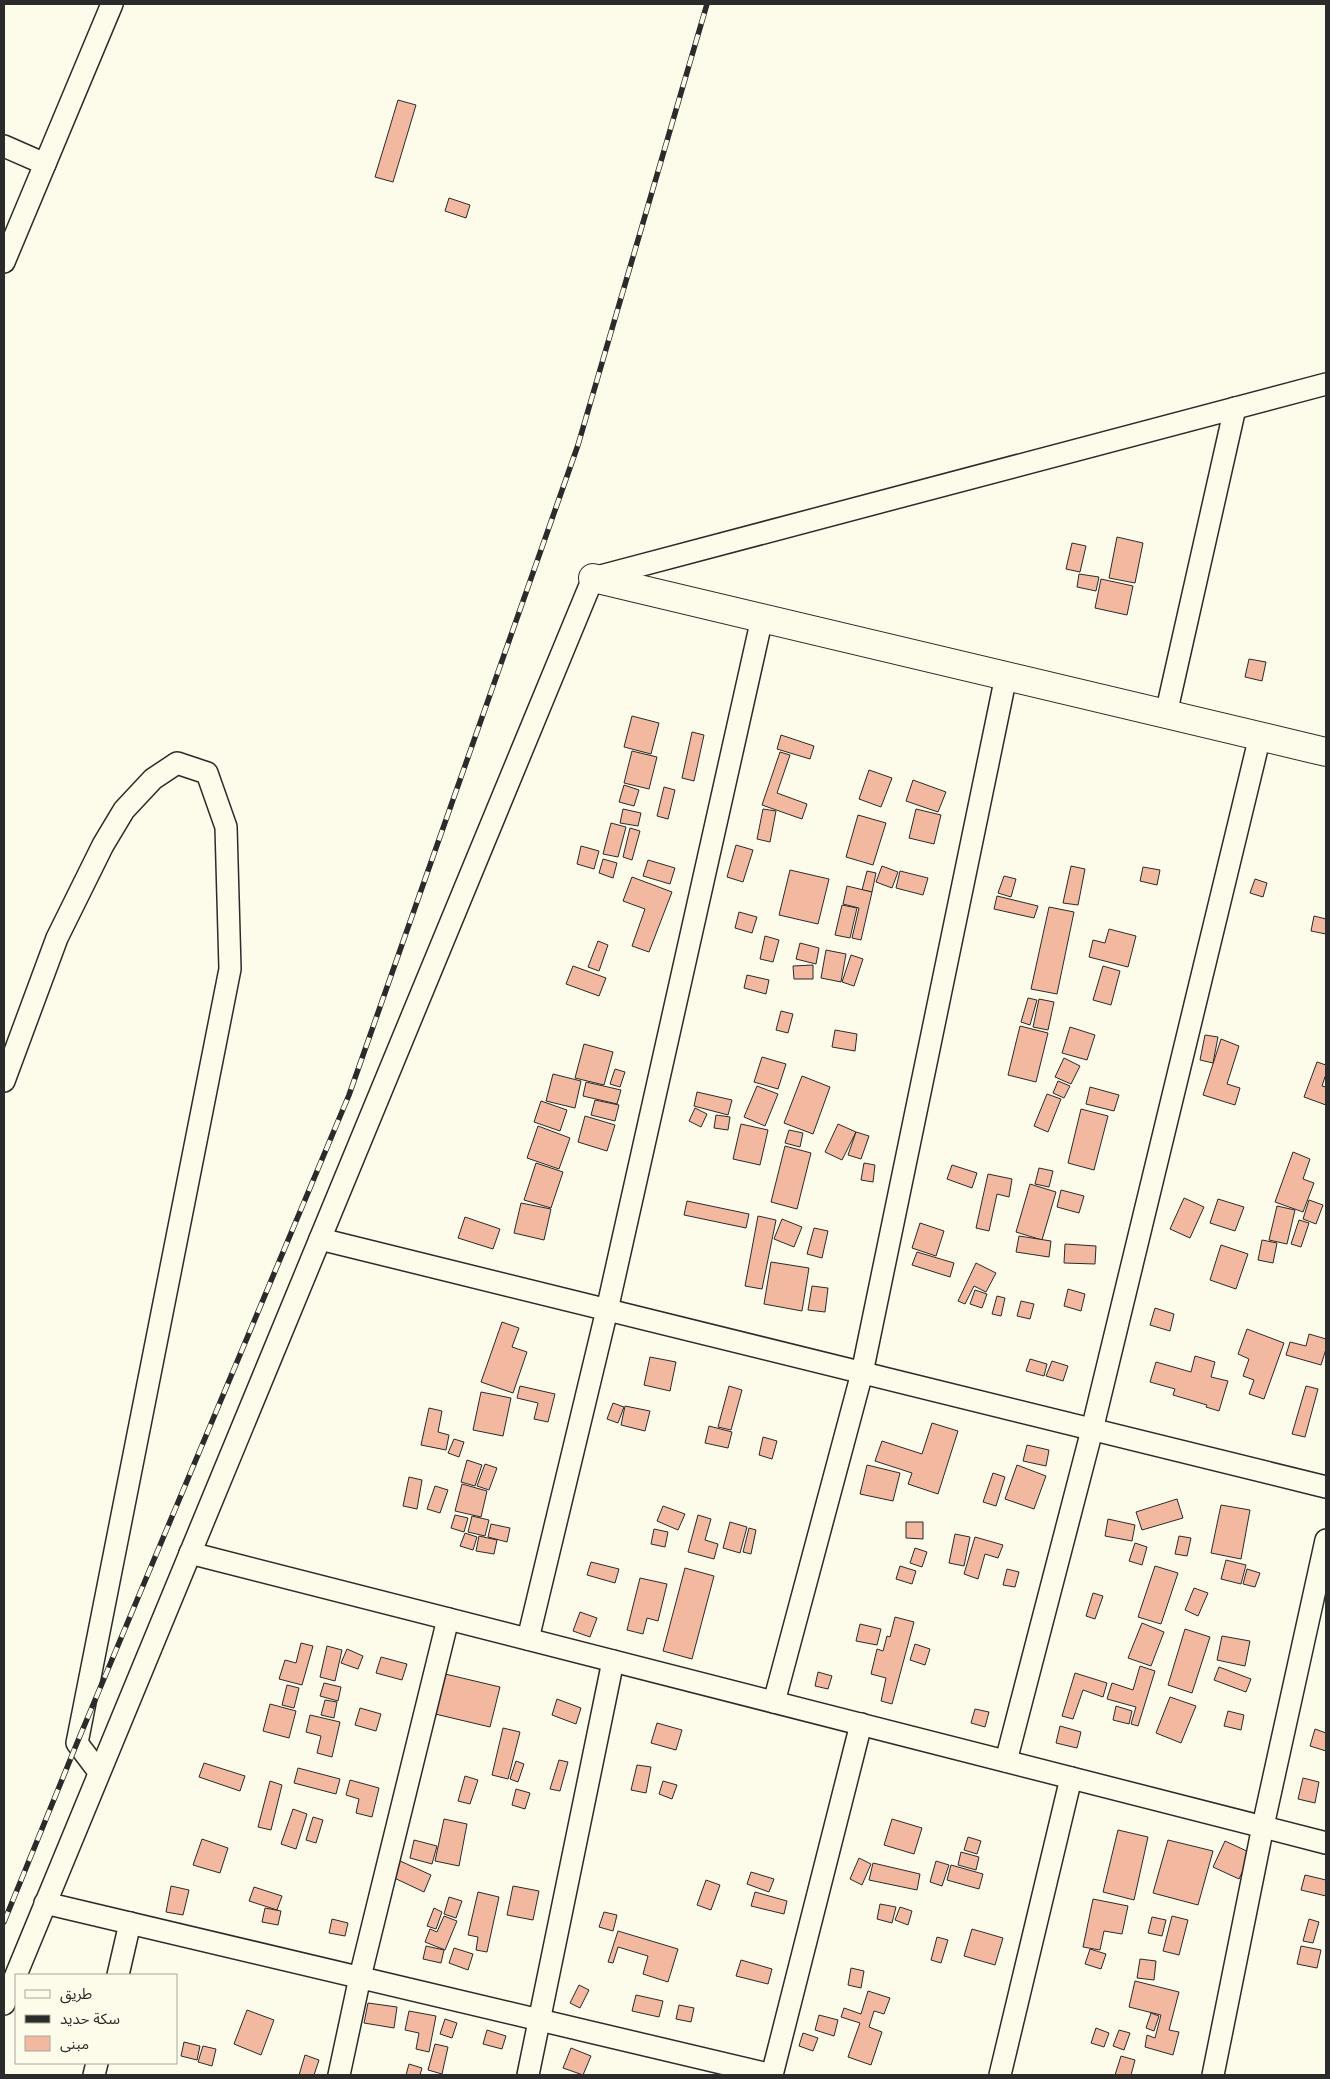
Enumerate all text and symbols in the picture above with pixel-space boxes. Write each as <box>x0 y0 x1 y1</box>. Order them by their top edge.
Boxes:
legend <box>15 1974 178 2064</box>
text: طريق <box>60 1984 92 2004</box>
text: سكة حديد <box>60 2009 120 2029</box>
text: مبنى <box>60 2034 89 2054</box>

